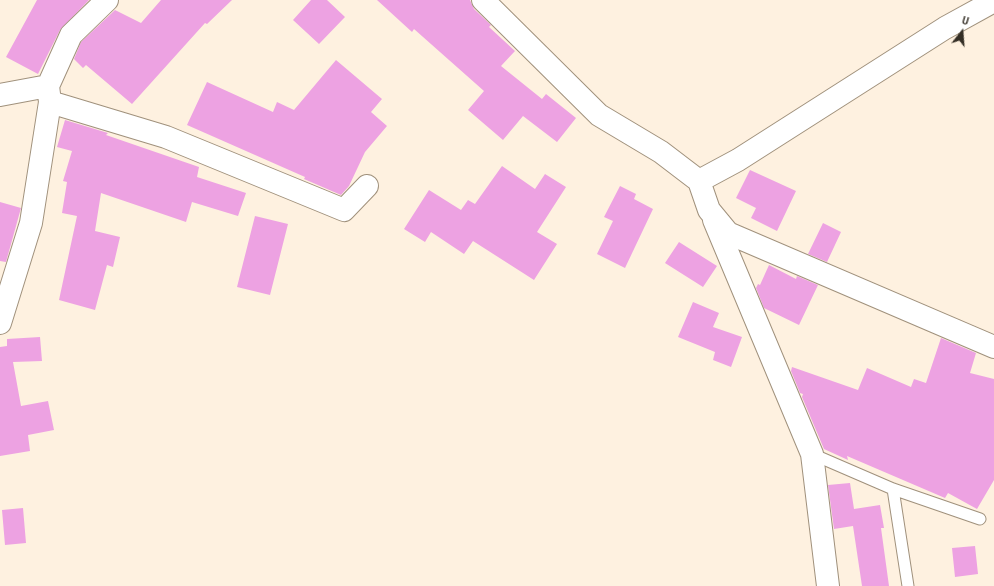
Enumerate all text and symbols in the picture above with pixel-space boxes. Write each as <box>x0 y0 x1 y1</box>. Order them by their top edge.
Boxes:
north arrow <box>942 12 982 52</box>
text: U <box>960 13 971 28</box>

